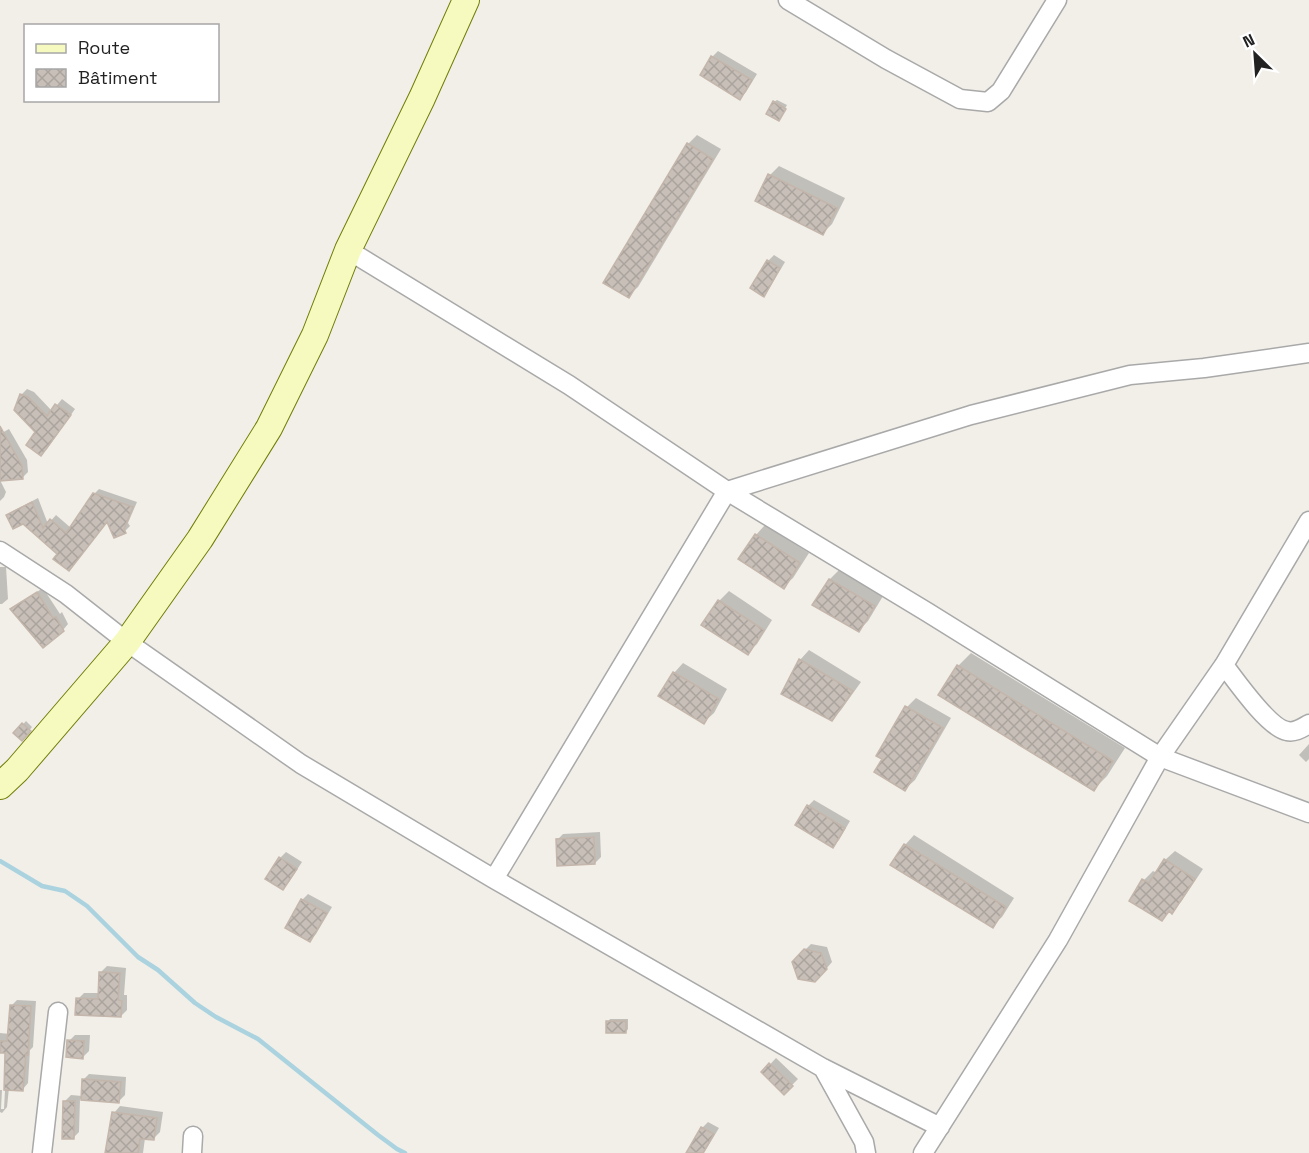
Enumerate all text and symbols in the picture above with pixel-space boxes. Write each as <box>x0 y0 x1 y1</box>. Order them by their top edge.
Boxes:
legend <box>24 24 219 102</box>
north arrow <box>1225 24 1285 84</box>
text: N <box>1240 29 1258 53</box>
text: Route <box>78 36 130 59</box>
text: Bâtiment <box>78 66 158 89</box>

